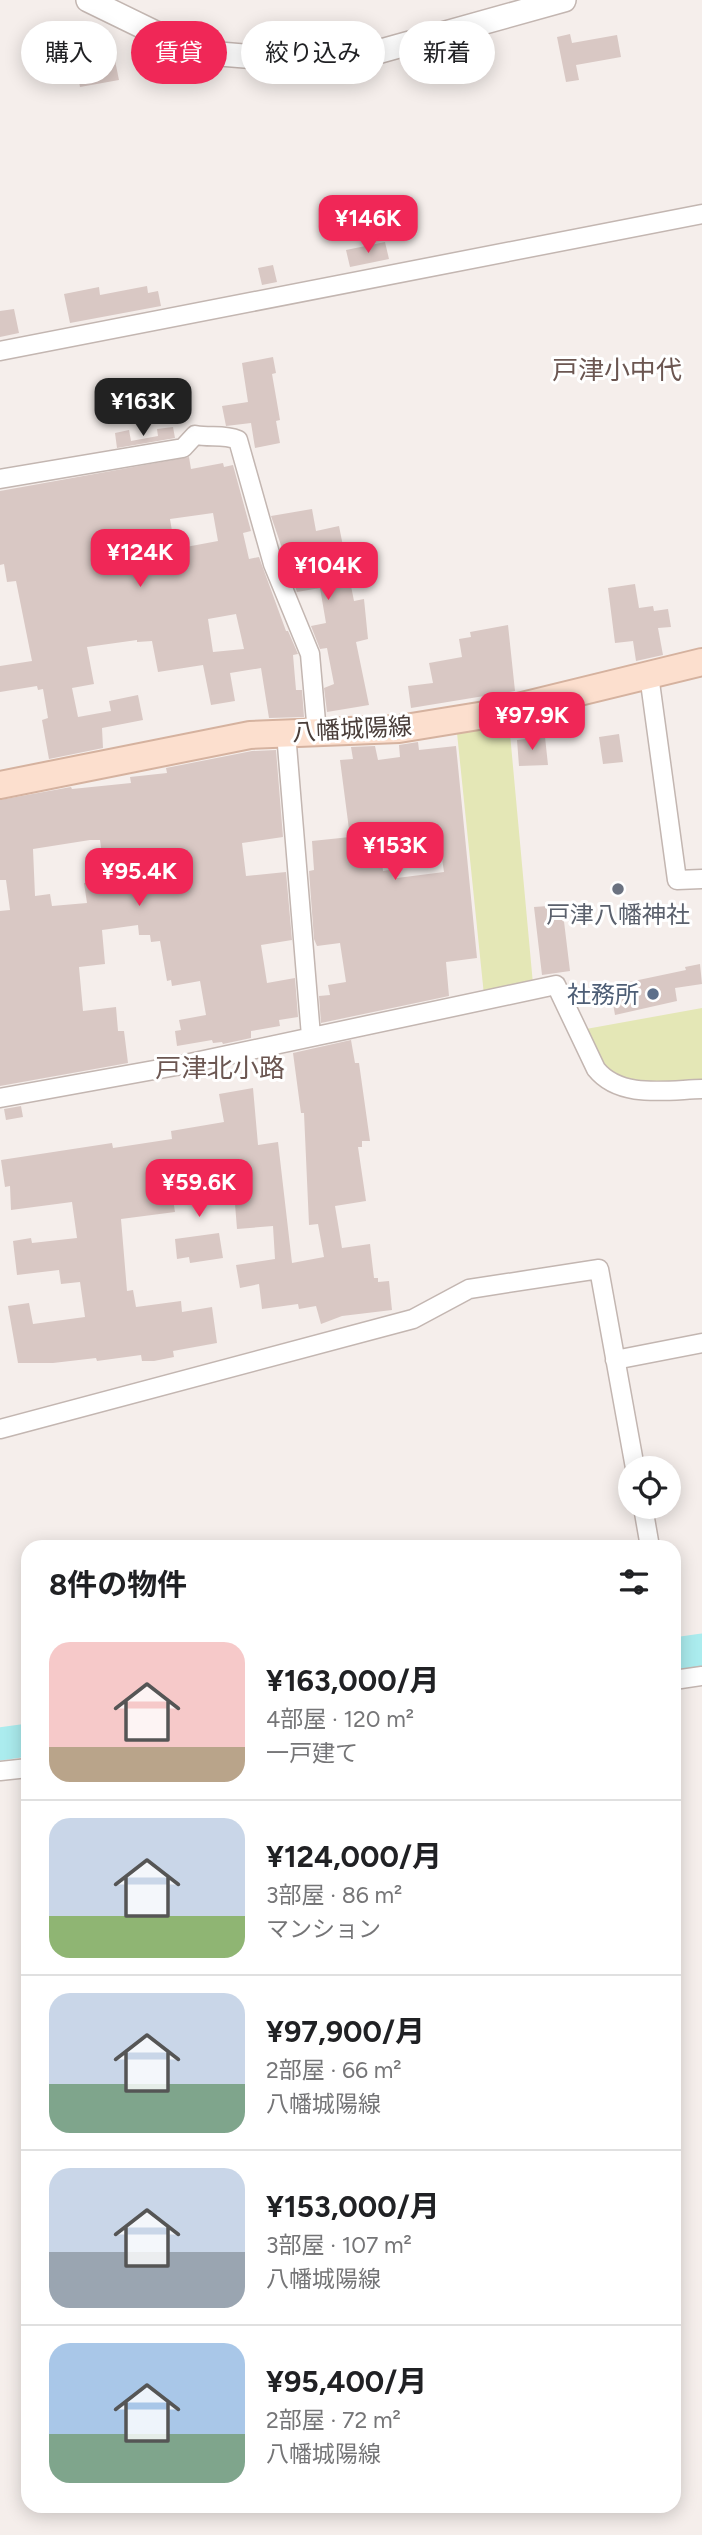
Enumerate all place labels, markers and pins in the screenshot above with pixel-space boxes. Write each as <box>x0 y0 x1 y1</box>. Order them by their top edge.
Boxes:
pin: ¥146K <box>319 196 417 255</box>
pin: ¥163K <box>94 378 192 438</box>
pin: ¥124K <box>91 530 189 589</box>
pin: ¥104K <box>279 542 377 602</box>
pin: ¥97.9K <box>475 692 589 752</box>
pin: ¥153K <box>346 822 444 882</box>
pin: ¥95.4K <box>82 848 196 908</box>
marker: 戸津八幡神社 <box>610 881 626 897</box>
place label: 戸津八幡神社 <box>546 900 690 929</box>
place label: 社務所 <box>567 980 639 1009</box>
marker: 社務所 <box>645 986 661 1002</box>
pin: ¥59.6K <box>142 1160 256 1219</box>

